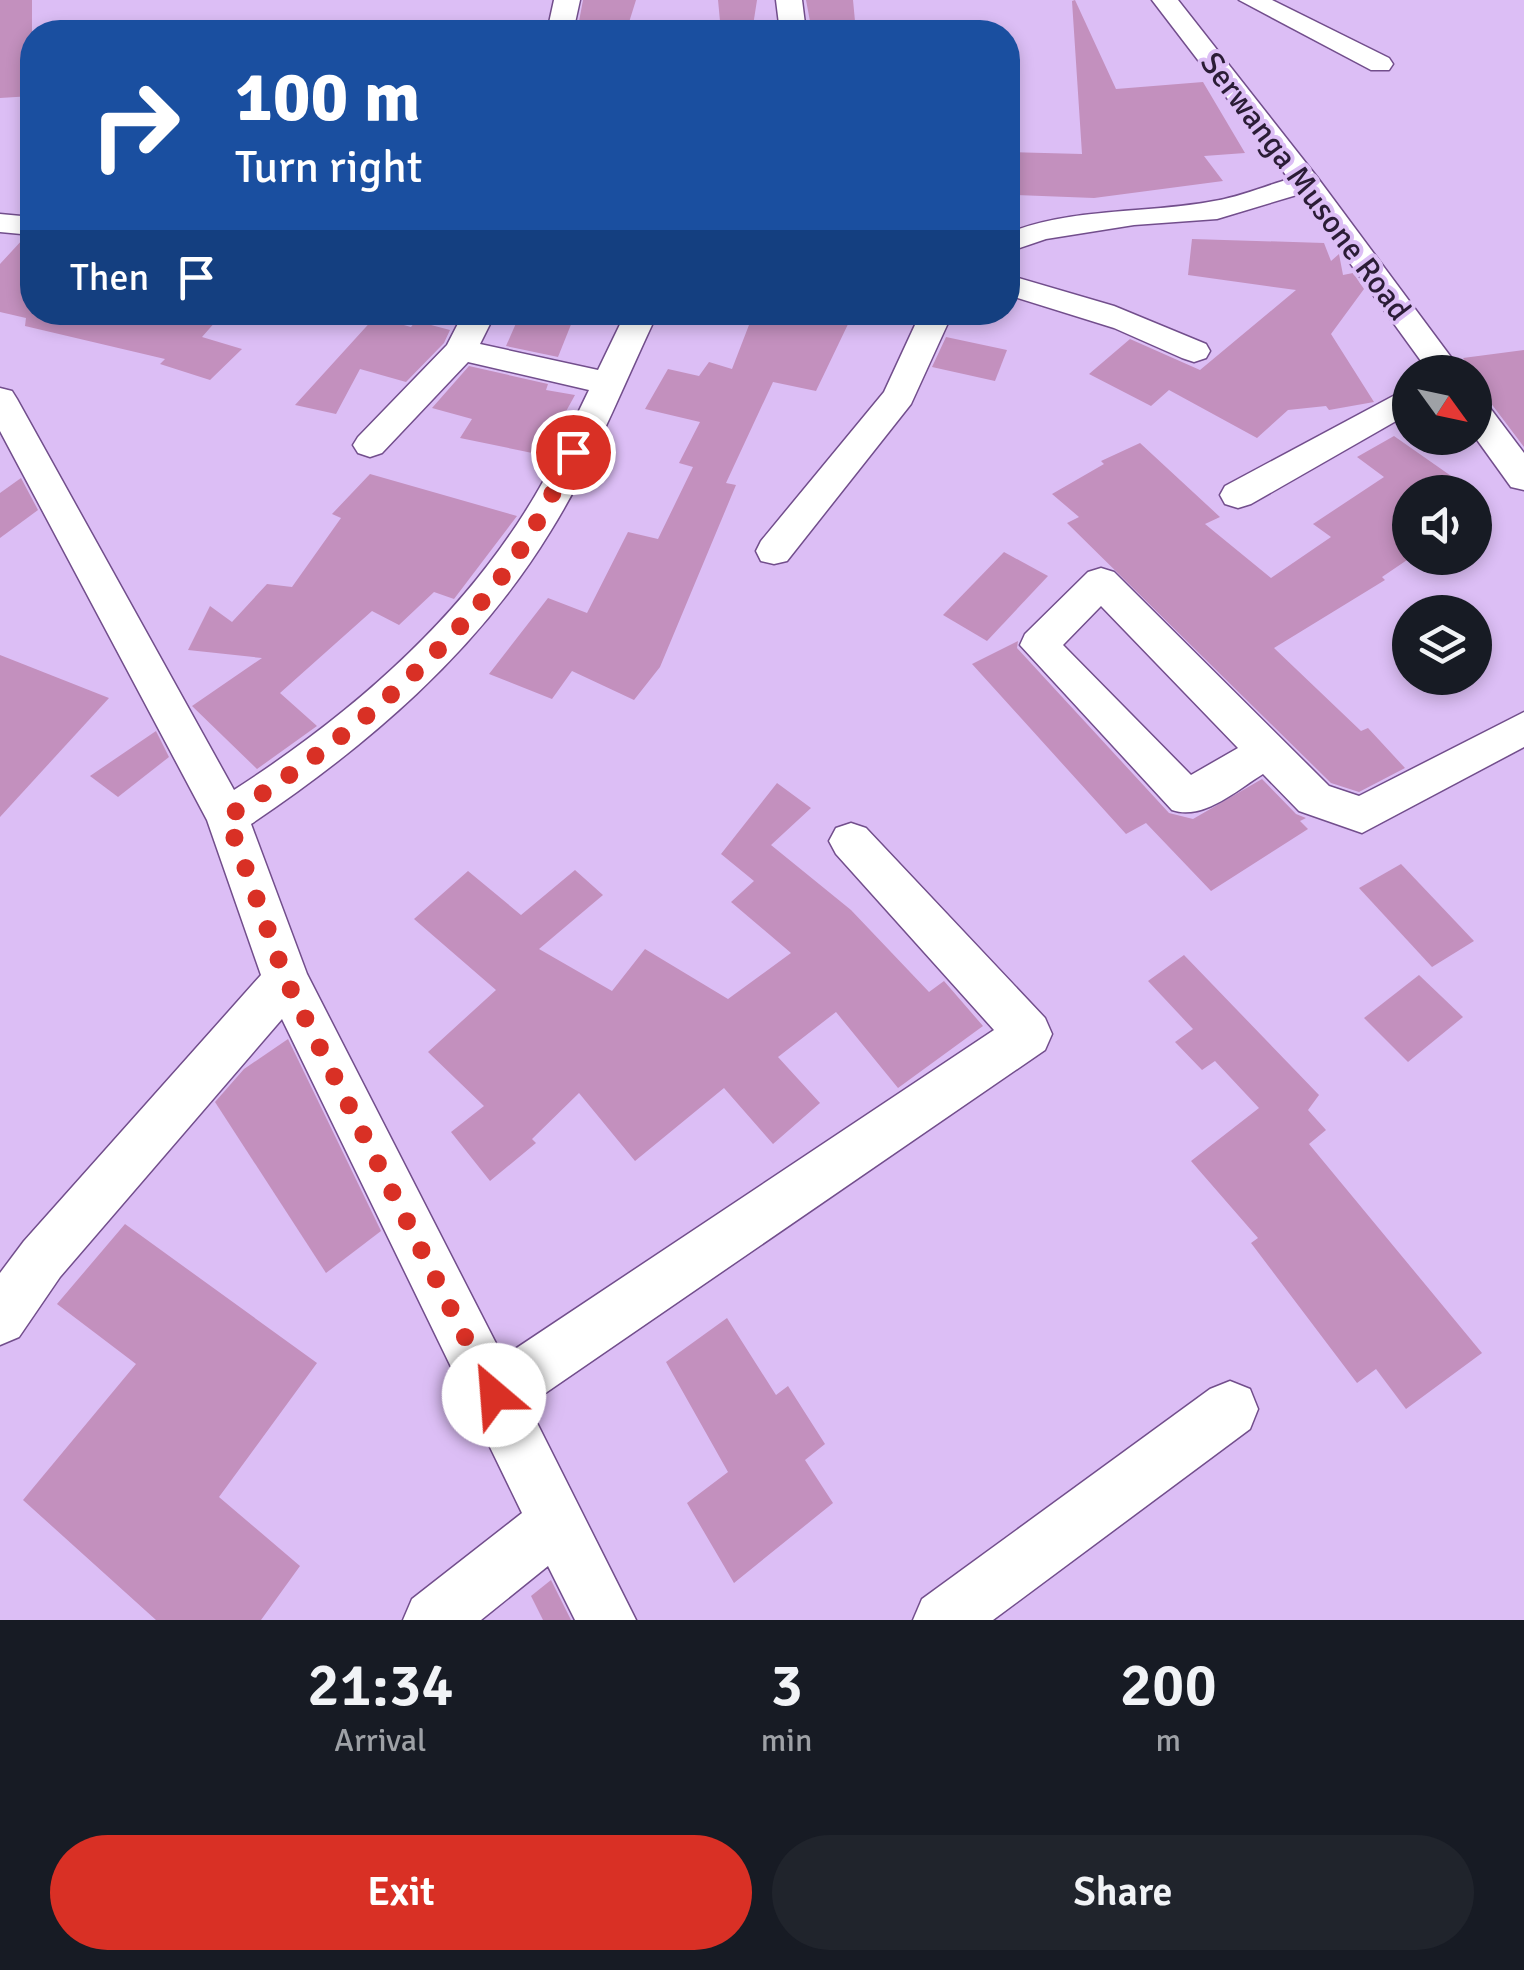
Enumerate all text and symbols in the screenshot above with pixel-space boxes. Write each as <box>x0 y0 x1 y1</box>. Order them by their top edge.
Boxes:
street label: Serwanga Musone Road <box>1192 44 1419 328</box>
text: 100 m <box>235 54 420 140</box>
icon: right <box>70 60 200 190</box>
text: Turn right <box>235 140 423 195</box>
icon: arrive <box>169 250 224 305</box>
text: Then <box>70 254 149 301</box>
north arrow <box>1392 355 1492 455</box>
map controls <box>1392 355 1492 695</box>
pin <box>531 410 616 495</box>
icon: arrive <box>546 425 601 480</box>
button: sound <box>1392 475 1492 575</box>
button: layers <box>1392 595 1492 695</box>
position arrow <box>442 1343 546 1447</box>
text: 21:34 <box>307 1649 454 1723</box>
text: 3 <box>770 1649 803 1723</box>
text: 200 <box>1120 1649 1217 1723</box>
text: Arrival <box>334 1721 427 1760</box>
text: min <box>761 1721 812 1760</box>
text: m <box>1155 1721 1181 1760</box>
button: Exit <box>50 1835 752 1950</box>
button: Share <box>772 1835 1474 1950</box>

